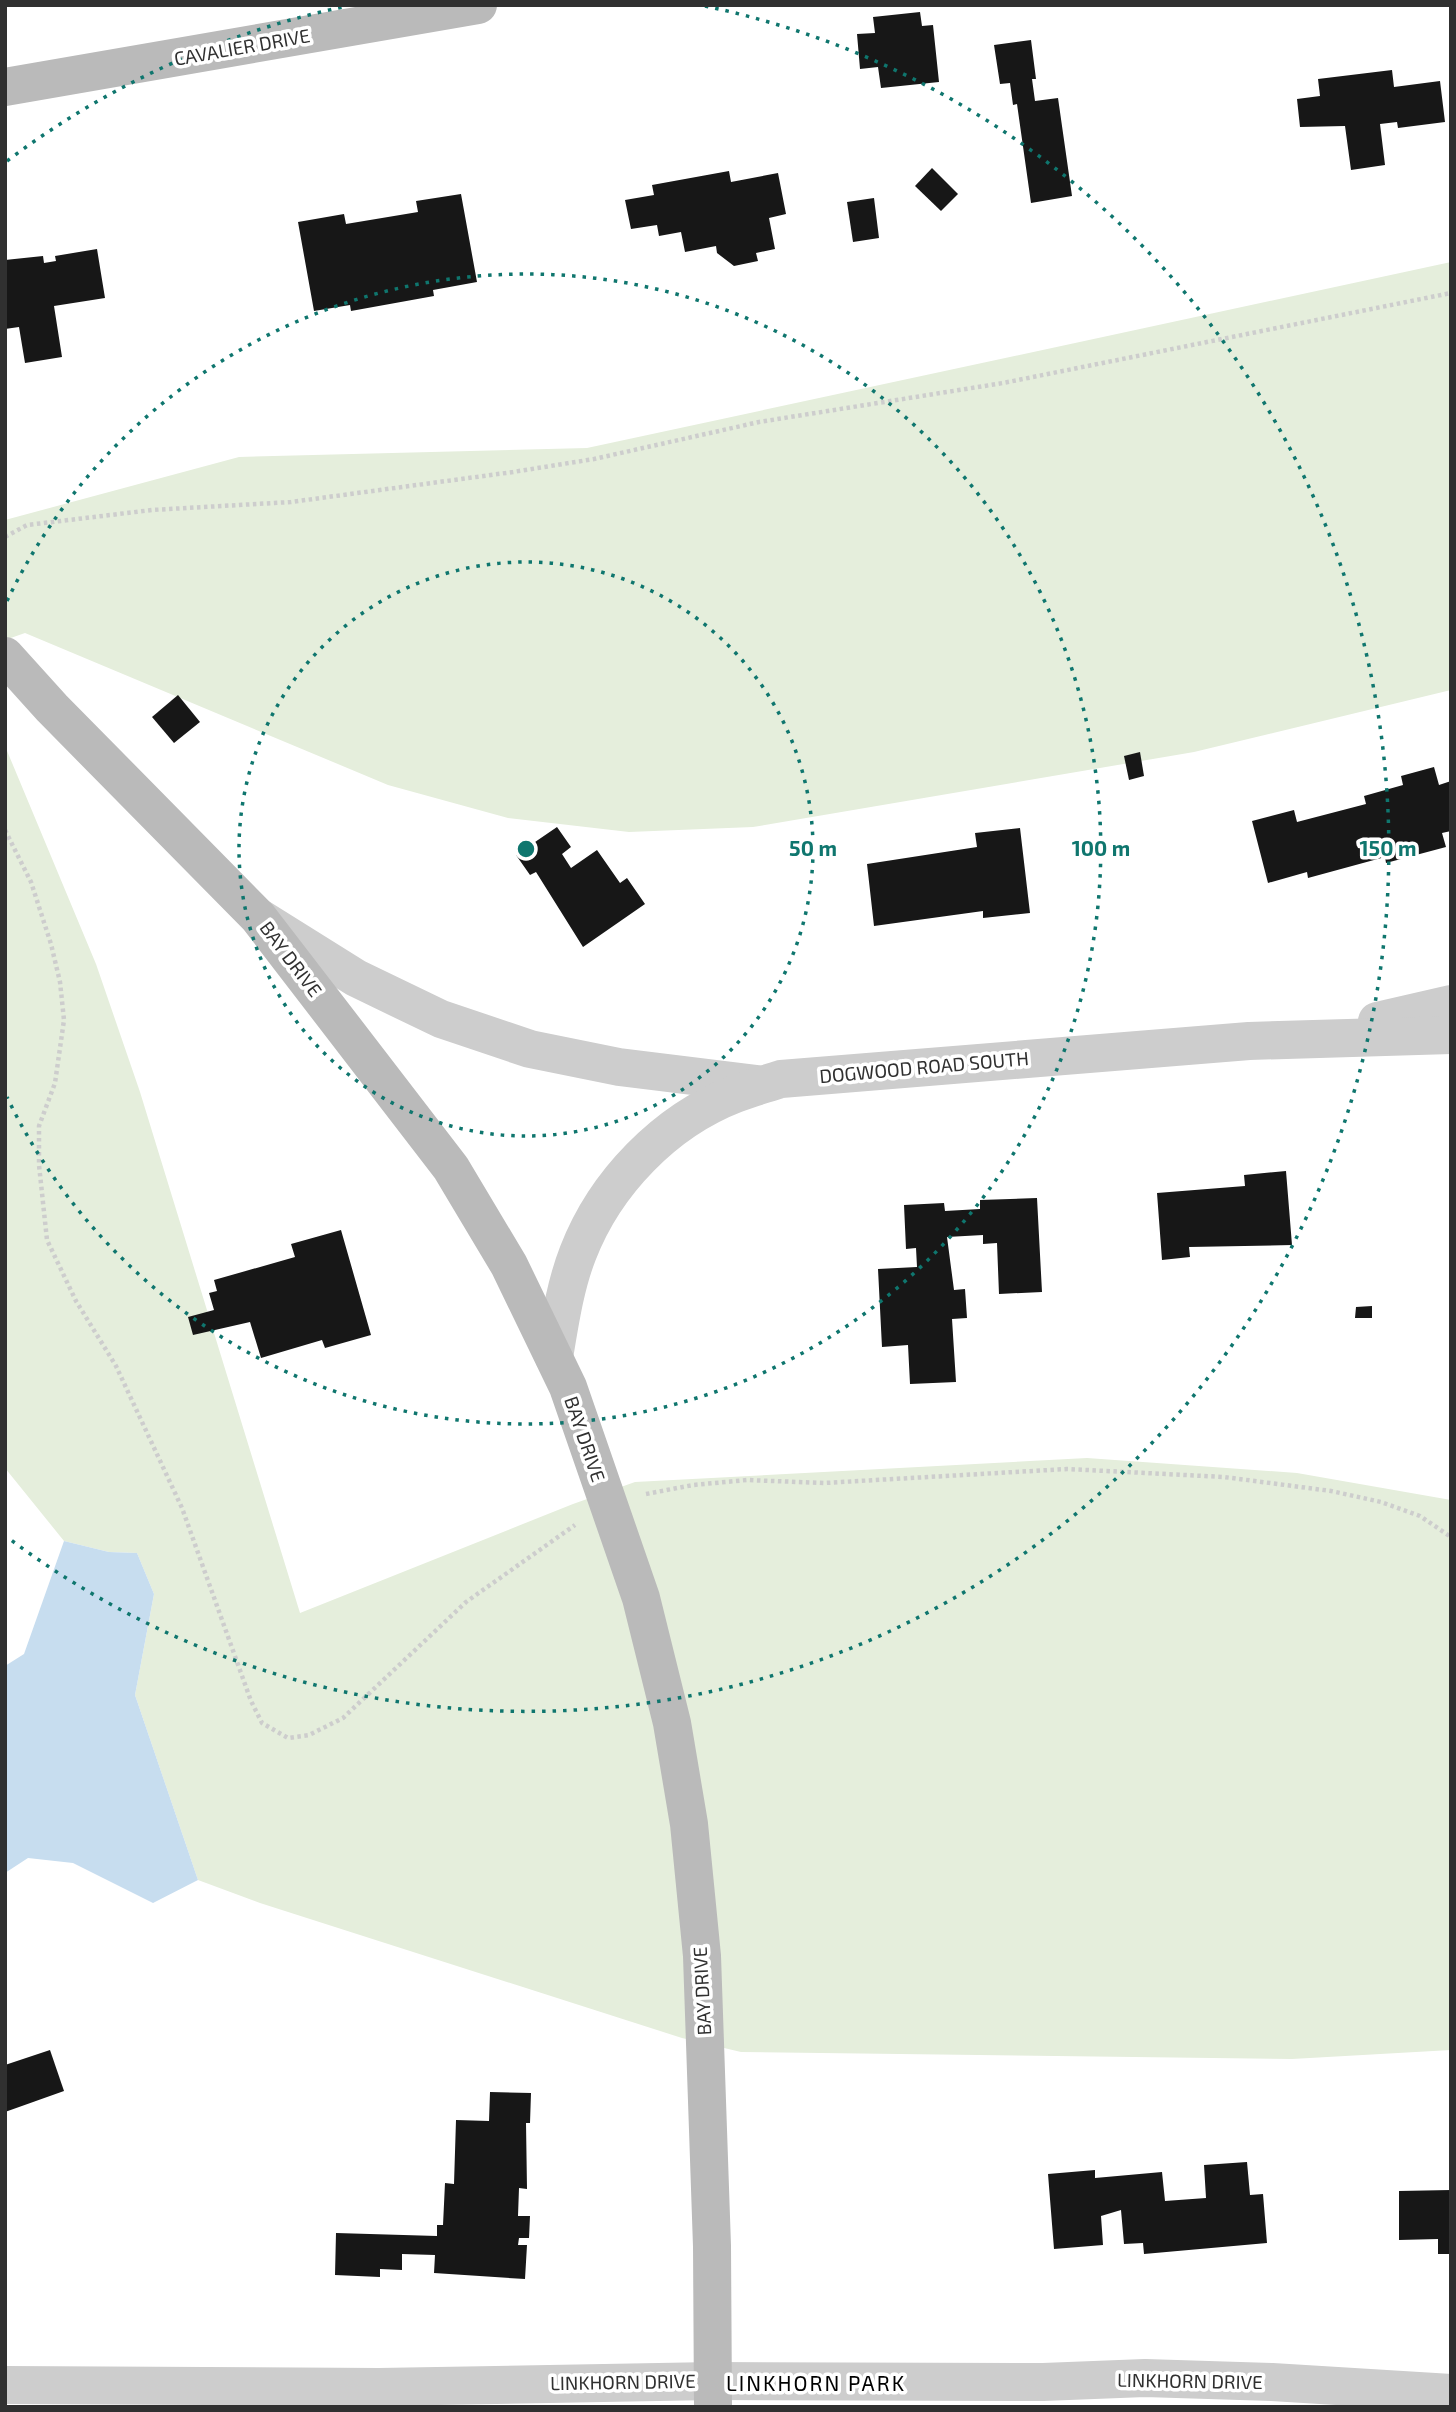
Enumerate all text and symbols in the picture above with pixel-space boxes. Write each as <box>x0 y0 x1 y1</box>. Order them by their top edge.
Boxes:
street label: CAVALIER DRIVE <box>172 23 312 70</box>
text: 50 m <box>789 835 837 860</box>
text: 100 m <box>1072 835 1130 860</box>
text: 150 m <box>1360 835 1416 860</box>
centre of rings <box>514 837 538 861</box>
street label: BAY DRIVE <box>256 916 327 1001</box>
street label: DOGWOOD ROAD SOUTH <box>818 1046 1030 1087</box>
street label: BAY DRIVE <box>560 1393 611 1484</box>
street label: BAY DRIVE <box>688 1946 715 2036</box>
street label: LINKHORN DRIVE <box>1117 2368 1263 2393</box>
street label: LINKHORN DRIVE <box>550 2369 696 2394</box>
district label: LINKHORN PARK <box>726 2370 906 2395</box>

